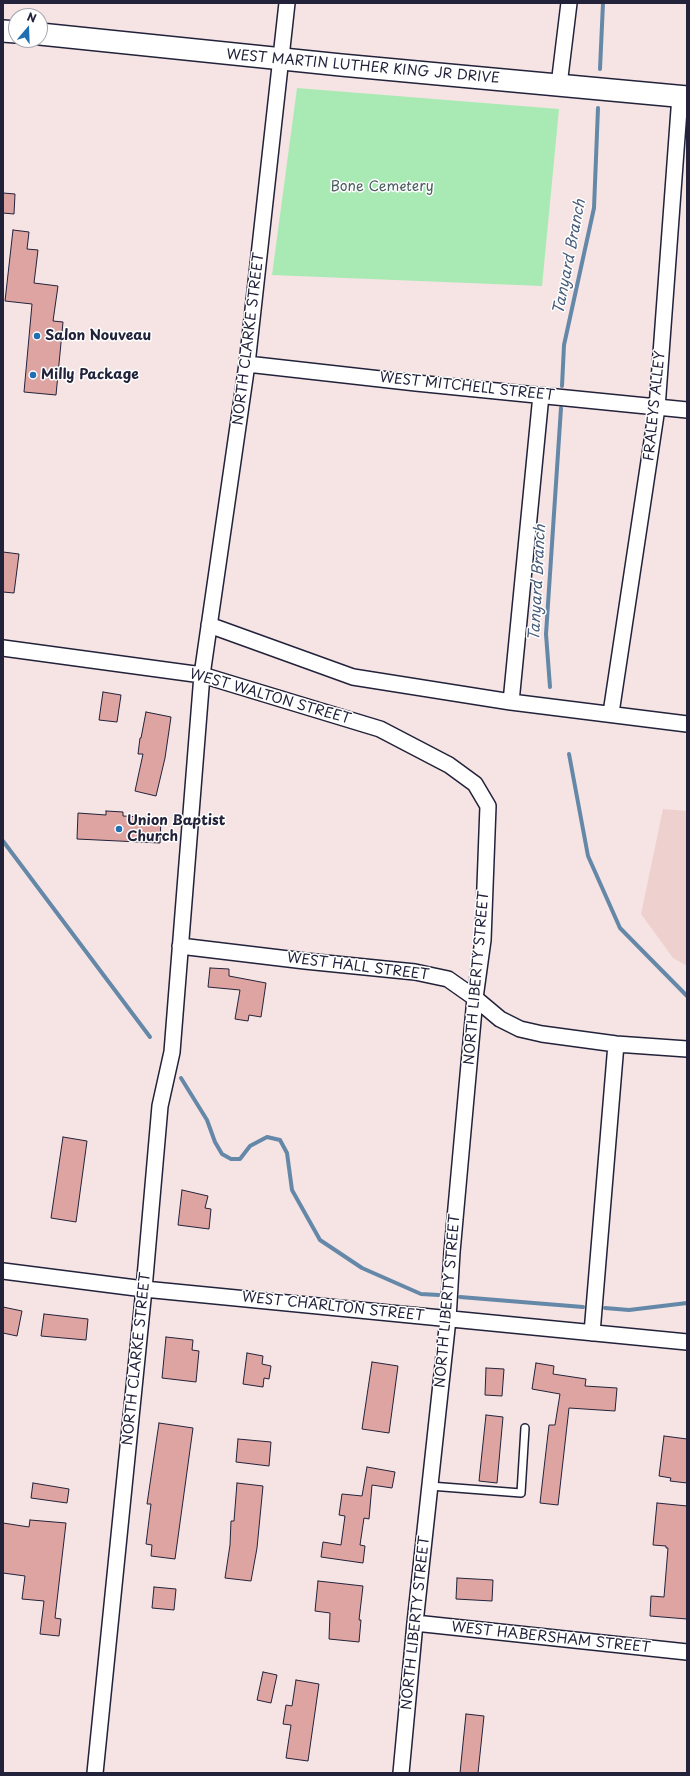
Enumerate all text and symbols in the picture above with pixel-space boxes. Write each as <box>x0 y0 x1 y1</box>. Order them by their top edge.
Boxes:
north arrow <box>8 8 48 48</box>
text: N <box>25 8 39 27</box>
street label: WEST MARTIN LUTHER KING JR DRIVE <box>226 47 500 87</box>
park label: Bone Cemetery <box>330 179 434 195</box>
water label: Tanyard Branch <box>550 198 590 316</box>
street label: NORTH CLARKE STREET <box>230 252 268 426</box>
place label: Salon Nouveau <box>45 328 151 344</box>
marker: Salon Nouveau <box>32 331 42 341</box>
street label: FRALEYS ALLEY <box>641 350 669 462</box>
place label: Milly Package <box>41 367 139 383</box>
street label: WEST MITCHELL STREET <box>379 369 555 405</box>
marker: Milly Package <box>28 370 38 380</box>
water label: Tanyard Branch <box>526 524 550 642</box>
street label: WEST WALTON STREET <box>187 666 353 728</box>
place label: Union Baptist Church <box>127 813 225 846</box>
marker: Union Baptist Church <box>114 824 124 834</box>
street label: NORTH LIBERTY STREET <box>461 890 493 1066</box>
street label: WEST HALL STREET <box>286 950 430 984</box>
street label: NORTH LIBERTY STREET <box>432 1213 464 1389</box>
street label: NORTH CLARKE STREET <box>120 1272 154 1446</box>
street label: WEST CHARLTON STREET <box>241 1289 425 1325</box>
street label: NORTH LIBERTY STREET <box>399 1535 433 1711</box>
street label: WEST HABERSHAM STREET <box>451 1619 651 1657</box>

